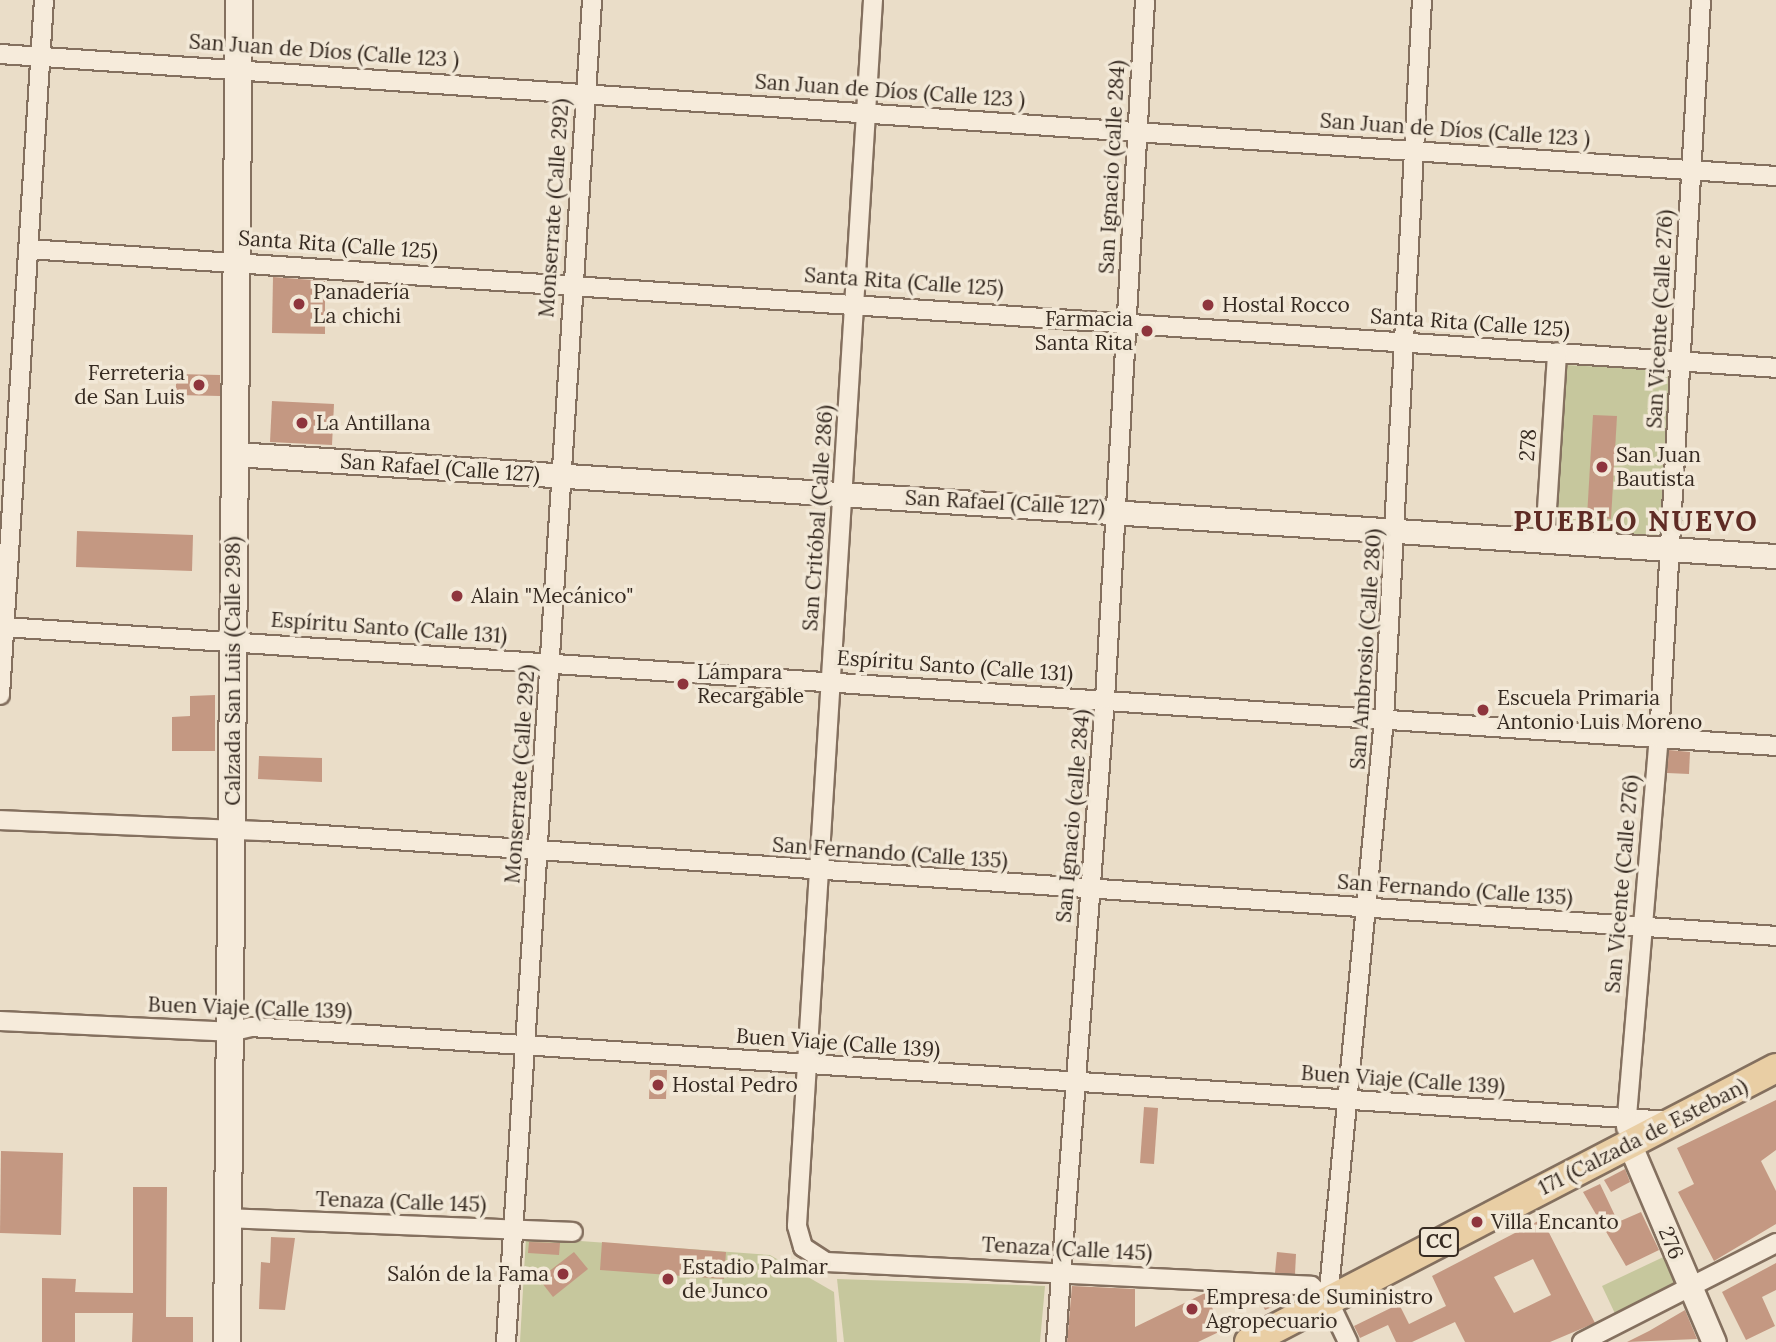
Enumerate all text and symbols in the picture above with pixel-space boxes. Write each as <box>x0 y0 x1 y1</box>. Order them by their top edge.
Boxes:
street label: San Juan de Díos (Calle 123 ) <box>188 29 460 73</box>
street label: San Ignacio (calle 284) <box>1094 59 1130 275</box>
street label: San Juan de Díos (Calle 123 ) <box>754 69 1026 113</box>
street label: Monserrate (Calle 292) <box>534 98 574 318</box>
street label: San Juan de Díos (Calle 123 ) <box>1319 108 1591 152</box>
street label: San Vicente (Calle 276) <box>1642 209 1678 429</box>
street label: Santa Rita (Calle 125) <box>237 225 439 265</box>
street label: Santa Rita (Calle 125) <box>803 262 1005 302</box>
place label: Panadería La chichi <box>313 279 410 329</box>
place label: Hostal Rocco <box>1222 292 1350 318</box>
marker: Panadería La chichi <box>291 296 307 312</box>
marker: Hostal Rocco <box>1200 297 1216 313</box>
street label: Santa Rita (Calle 125) <box>1369 303 1571 343</box>
place label: Farmacia Santa Rita <box>1035 306 1133 356</box>
marker: Farmacia Santa Rita <box>1139 323 1155 339</box>
place label: Ferreteria de San Luis <box>74 360 185 410</box>
marker: Ferreteria de San Luis <box>191 377 207 393</box>
street label: San Critóbal (Calle 286) <box>798 404 838 632</box>
place label: La Antillana <box>316 410 431 436</box>
marker: La Antillana <box>294 415 310 431</box>
street label: 278 <box>1514 428 1542 462</box>
place label: San Juan Bautista <box>1616 442 1701 492</box>
street label: San Rafael (Calle 127) <box>339 448 541 488</box>
marker: San Juan Bautista <box>1594 459 1610 475</box>
street label: San Rafael (Calle 127) <box>904 485 1106 521</box>
district label: PUEBLO NUEVO <box>1515 504 1757 538</box>
street label: San Ambrosio (Calle 280) <box>1345 528 1387 770</box>
street label: Calzada San Luis (Calle 298) <box>220 536 246 806</box>
place label: Alain "Mecánico" <box>471 583 633 609</box>
marker: Alain "Mecánico" <box>449 588 465 604</box>
street label: Espíritu Santo (Calle 131) <box>270 607 508 649</box>
street label: Espíritu Santo (Calle 131) <box>836 645 1074 687</box>
place label: Lámpara Recargable <box>697 659 804 709</box>
street label: Monserrate (Calle 292) <box>500 664 540 884</box>
marker: Lámpara Recargable <box>675 676 691 692</box>
place label: Escuela Primaria Antonio Luis Moreno <box>1497 685 1702 735</box>
marker: Escuela Primaria Antonio Luis Moreno <box>1475 702 1491 718</box>
street label: San Ignacio (calle 284) <box>1051 708 1095 924</box>
street label: San Vicente (Calle 276) <box>1600 774 1644 994</box>
street label: San Fernando (Calle 135) <box>771 832 1009 874</box>
street label: San Fernando (Calle 135) <box>1336 869 1574 911</box>
street label: Buen Viaje (Calle 139) <box>147 992 353 1024</box>
street label: Buen Viaje (Calle 139) <box>735 1023 941 1063</box>
street label: Buen Viaje (Calle 139) <box>1300 1060 1506 1100</box>
place label: Hostal Pedro <box>672 1072 798 1098</box>
street label: 171 (Calzada de Esteban) <box>1534 1073 1752 1201</box>
marker: Hostal Pedro <box>650 1077 666 1093</box>
street label: Tenaza (Calle 145) <box>315 1186 487 1218</box>
place label: Villa Encanto <box>1491 1209 1619 1235</box>
marker: Villa Encanto <box>1469 1214 1485 1230</box>
street label: 276 <box>1653 1223 1689 1263</box>
road number: CC <box>1418 1226 1460 1258</box>
street label: Tenaza (Calle 145) <box>981 1232 1153 1266</box>
place label: Estadio Palmar de Junco <box>682 1254 828 1304</box>
place label: Salón de la Fama <box>387 1261 549 1287</box>
marker: Salón de la Fama <box>555 1266 571 1282</box>
marker: Estadio Palmar de Junco <box>660 1271 676 1287</box>
place label: Empresa de Suministro Agropecuario <box>1206 1284 1433 1334</box>
marker: Empresa de Suministro Agropecuario <box>1184 1301 1200 1317</box>

